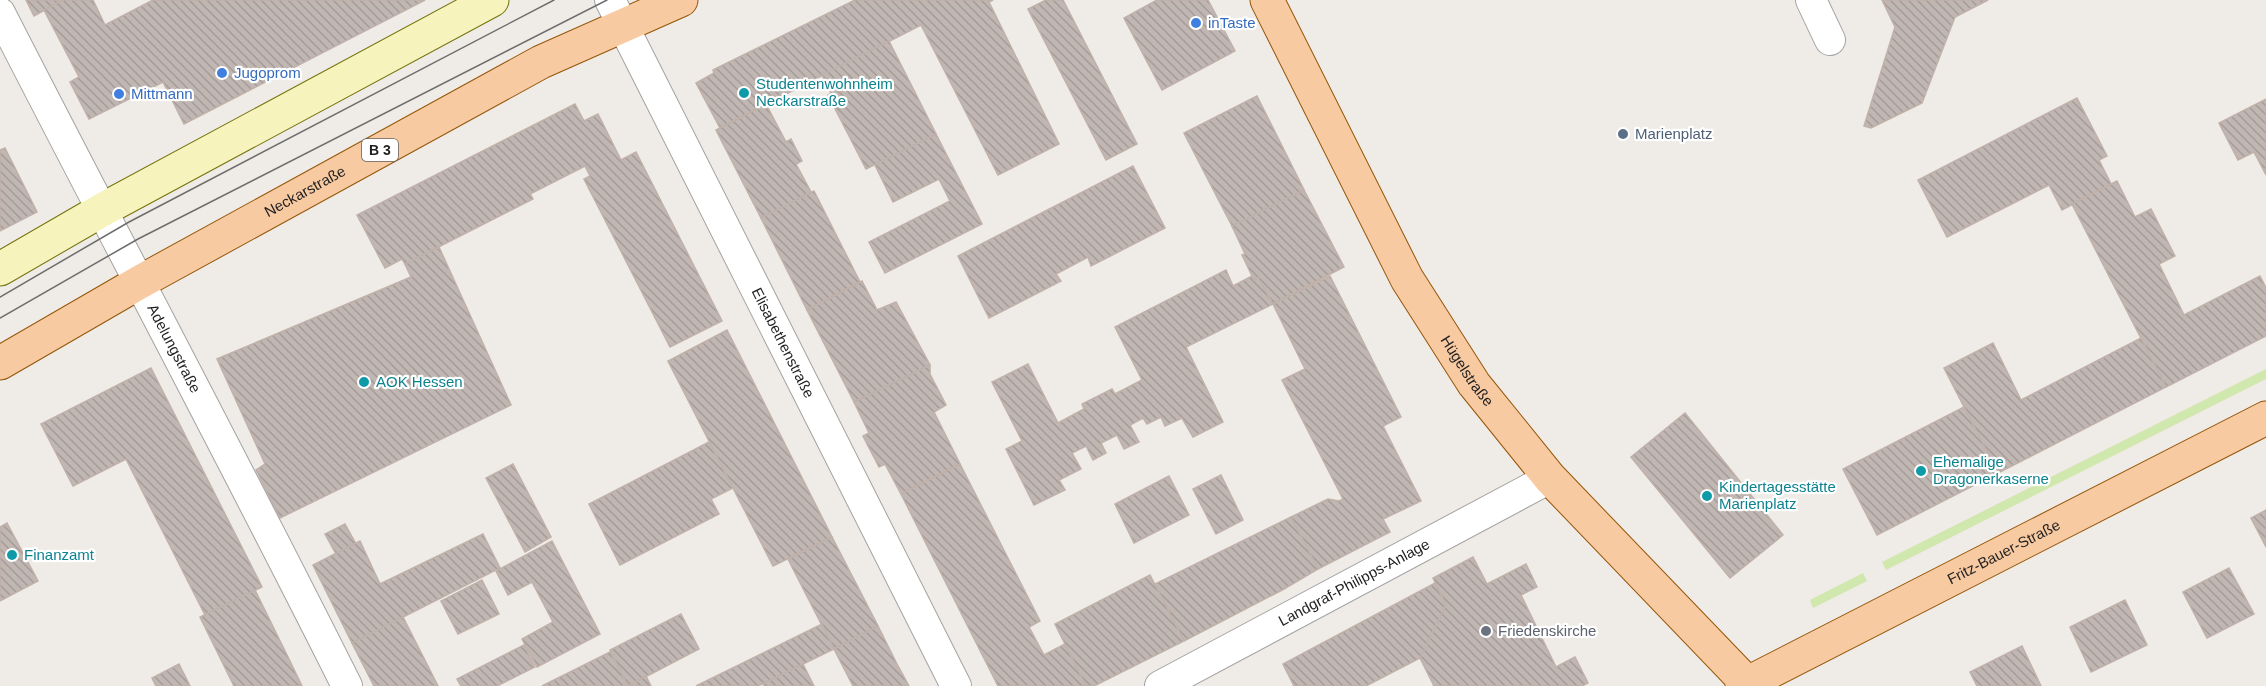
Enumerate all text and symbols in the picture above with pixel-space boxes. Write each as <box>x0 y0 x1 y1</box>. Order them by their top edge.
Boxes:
place label: inTaste <box>1208 14 1256 31</box>
marker: inTaste <box>1189 16 1203 30</box>
place label: Jugoprom <box>234 64 301 81</box>
marker: Jugoprom <box>215 66 229 80</box>
place label: Studentenwohnheim Neckarstraße <box>756 75 893 109</box>
place label: Mittmann <box>131 85 193 102</box>
marker: Studentenwohnheim Neckarstraße <box>737 86 751 100</box>
marker: Mittmann <box>112 87 126 101</box>
place label: Marienplatz <box>1635 125 1713 142</box>
marker: Marienplatz <box>1616 127 1630 141</box>
road number: B 3 <box>362 139 398 161</box>
street label: Neckarstraße <box>261 162 348 220</box>
street label: Elisabethenstraße <box>749 285 818 400</box>
street label: Adelungstraße <box>144 301 204 396</box>
street label: Hügelstraße <box>1437 332 1497 409</box>
place label: AOK Hessen <box>376 373 463 390</box>
marker: AOK Hessen <box>357 375 371 389</box>
place label: Ehemalige Dragonerkaserne <box>1933 453 2049 487</box>
marker: Ehemalige Dragonerkaserne <box>1914 464 1928 478</box>
place label: Kindertagesstätte Marienplatz <box>1719 478 1836 512</box>
marker: Kindertagesstätte Marienplatz <box>1700 489 1714 503</box>
street label: Fritz-Bauer-Straße <box>1944 516 2063 588</box>
street label: Landgraf-Philipps-Anlage <box>1276 535 1432 629</box>
place label: Finanzamt <box>24 546 95 563</box>
marker: Finanzamt <box>5 548 19 562</box>
place label: Friedenskirche <box>1498 622 1596 639</box>
marker: Friedenskirche <box>1479 624 1493 638</box>

